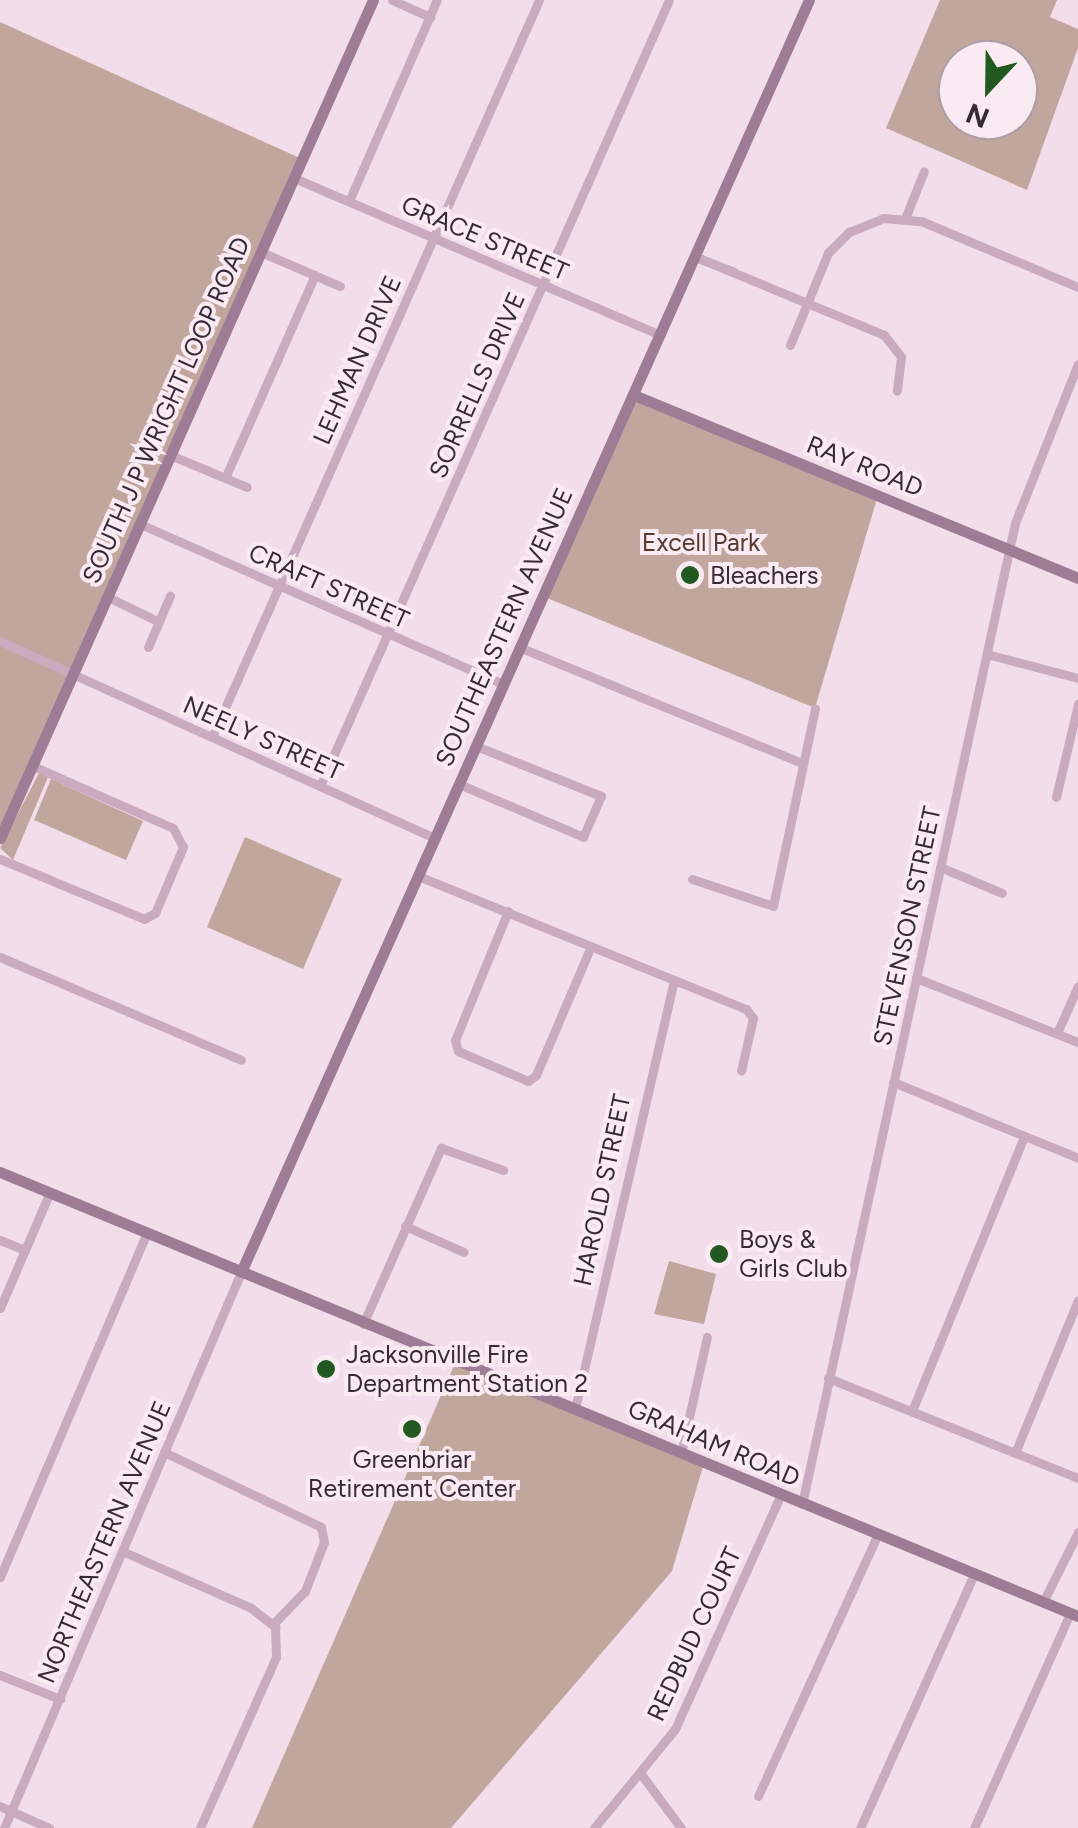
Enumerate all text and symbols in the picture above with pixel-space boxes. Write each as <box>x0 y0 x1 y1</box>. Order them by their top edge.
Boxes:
north arrow <box>938 40 1038 140</box>
text: N <box>961 96 994 136</box>
street label: GRACE STREET <box>397 189 573 287</box>
street label: SOUTH J P WRIGHT LOOP ROAD <box>76 232 256 588</box>
street label: LEHMAN DRIVE <box>306 271 408 449</box>
street label: SORRELLS DRIVE <box>423 287 531 483</box>
street label: RAY ROAD <box>802 429 928 503</box>
street label: SOUTHEASTERN AVENUE <box>429 483 579 771</box>
park label: Excell Park <box>642 527 760 557</box>
street label: CRAFT STREET <box>244 537 414 635</box>
place label: Bleachers <box>710 560 818 590</box>
marker: Bleachers <box>679 564 701 586</box>
street label: NEELY STREET <box>179 690 347 786</box>
street label: STEVENSON STREET <box>867 804 947 1048</box>
street label: HAROLD STREET <box>567 1091 637 1289</box>
place label: Boys & Girls Club <box>739 1225 848 1284</box>
marker: Boys & Girls Club <box>708 1243 730 1265</box>
place label: Jacksonville Fire Department Station 2 <box>346 1340 588 1399</box>
marker: Jacksonville Fire Department Station 2 <box>315 1358 337 1380</box>
street label: GRAHAM ROAD <box>624 1393 804 1493</box>
street label: NORTHEASTERN AVENUE <box>31 1396 177 1688</box>
marker: Greenbriar Retirement Center <box>401 1418 423 1440</box>
place label: Greenbriar Retirement Center <box>308 1445 516 1504</box>
street label: REDBUD COURT <box>641 1542 747 1726</box>

